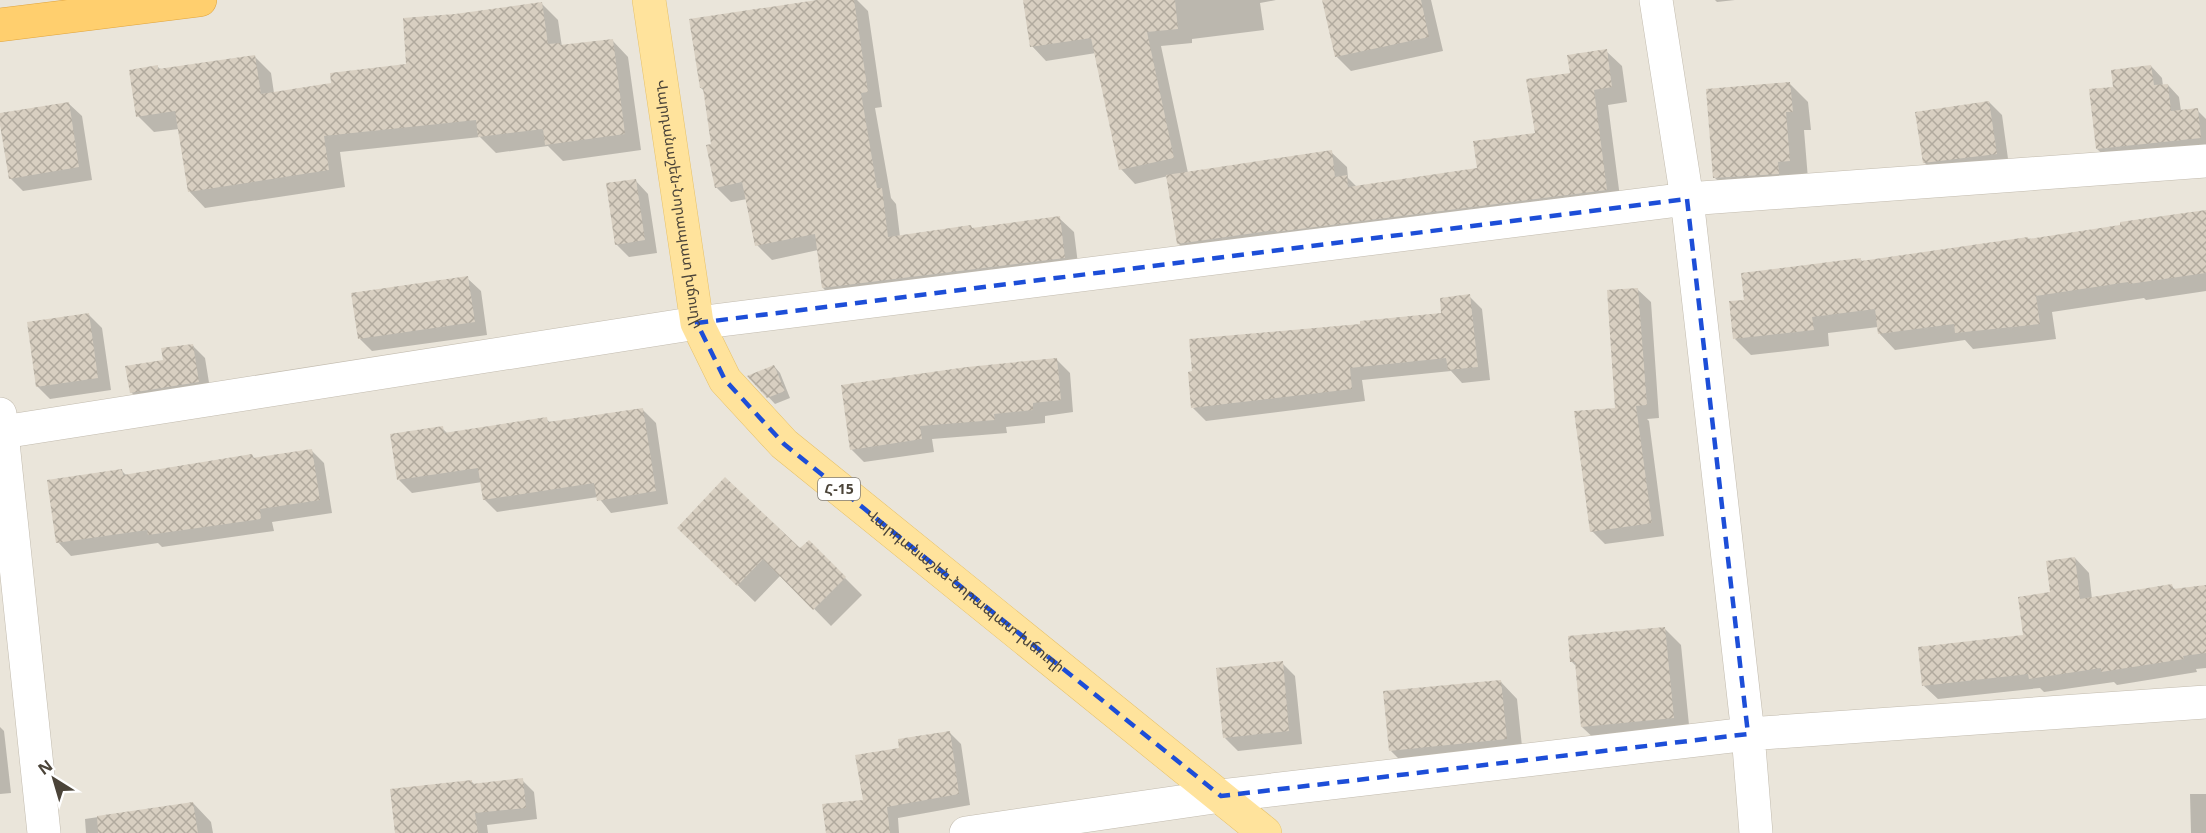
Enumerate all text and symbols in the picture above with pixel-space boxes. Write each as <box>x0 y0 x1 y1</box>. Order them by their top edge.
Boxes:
street label: Վարդանաշեն-Նորապատ խճուղի <box>652 78 709 331</box>
road number: Հ-15 <box>818 478 860 500</box>
street label: Վարդանաշեն-Նորապատ խճուղի <box>862 503 1070 676</box>
north arrow <box>24 749 84 809</box>
text: N <box>33 754 57 780</box>

